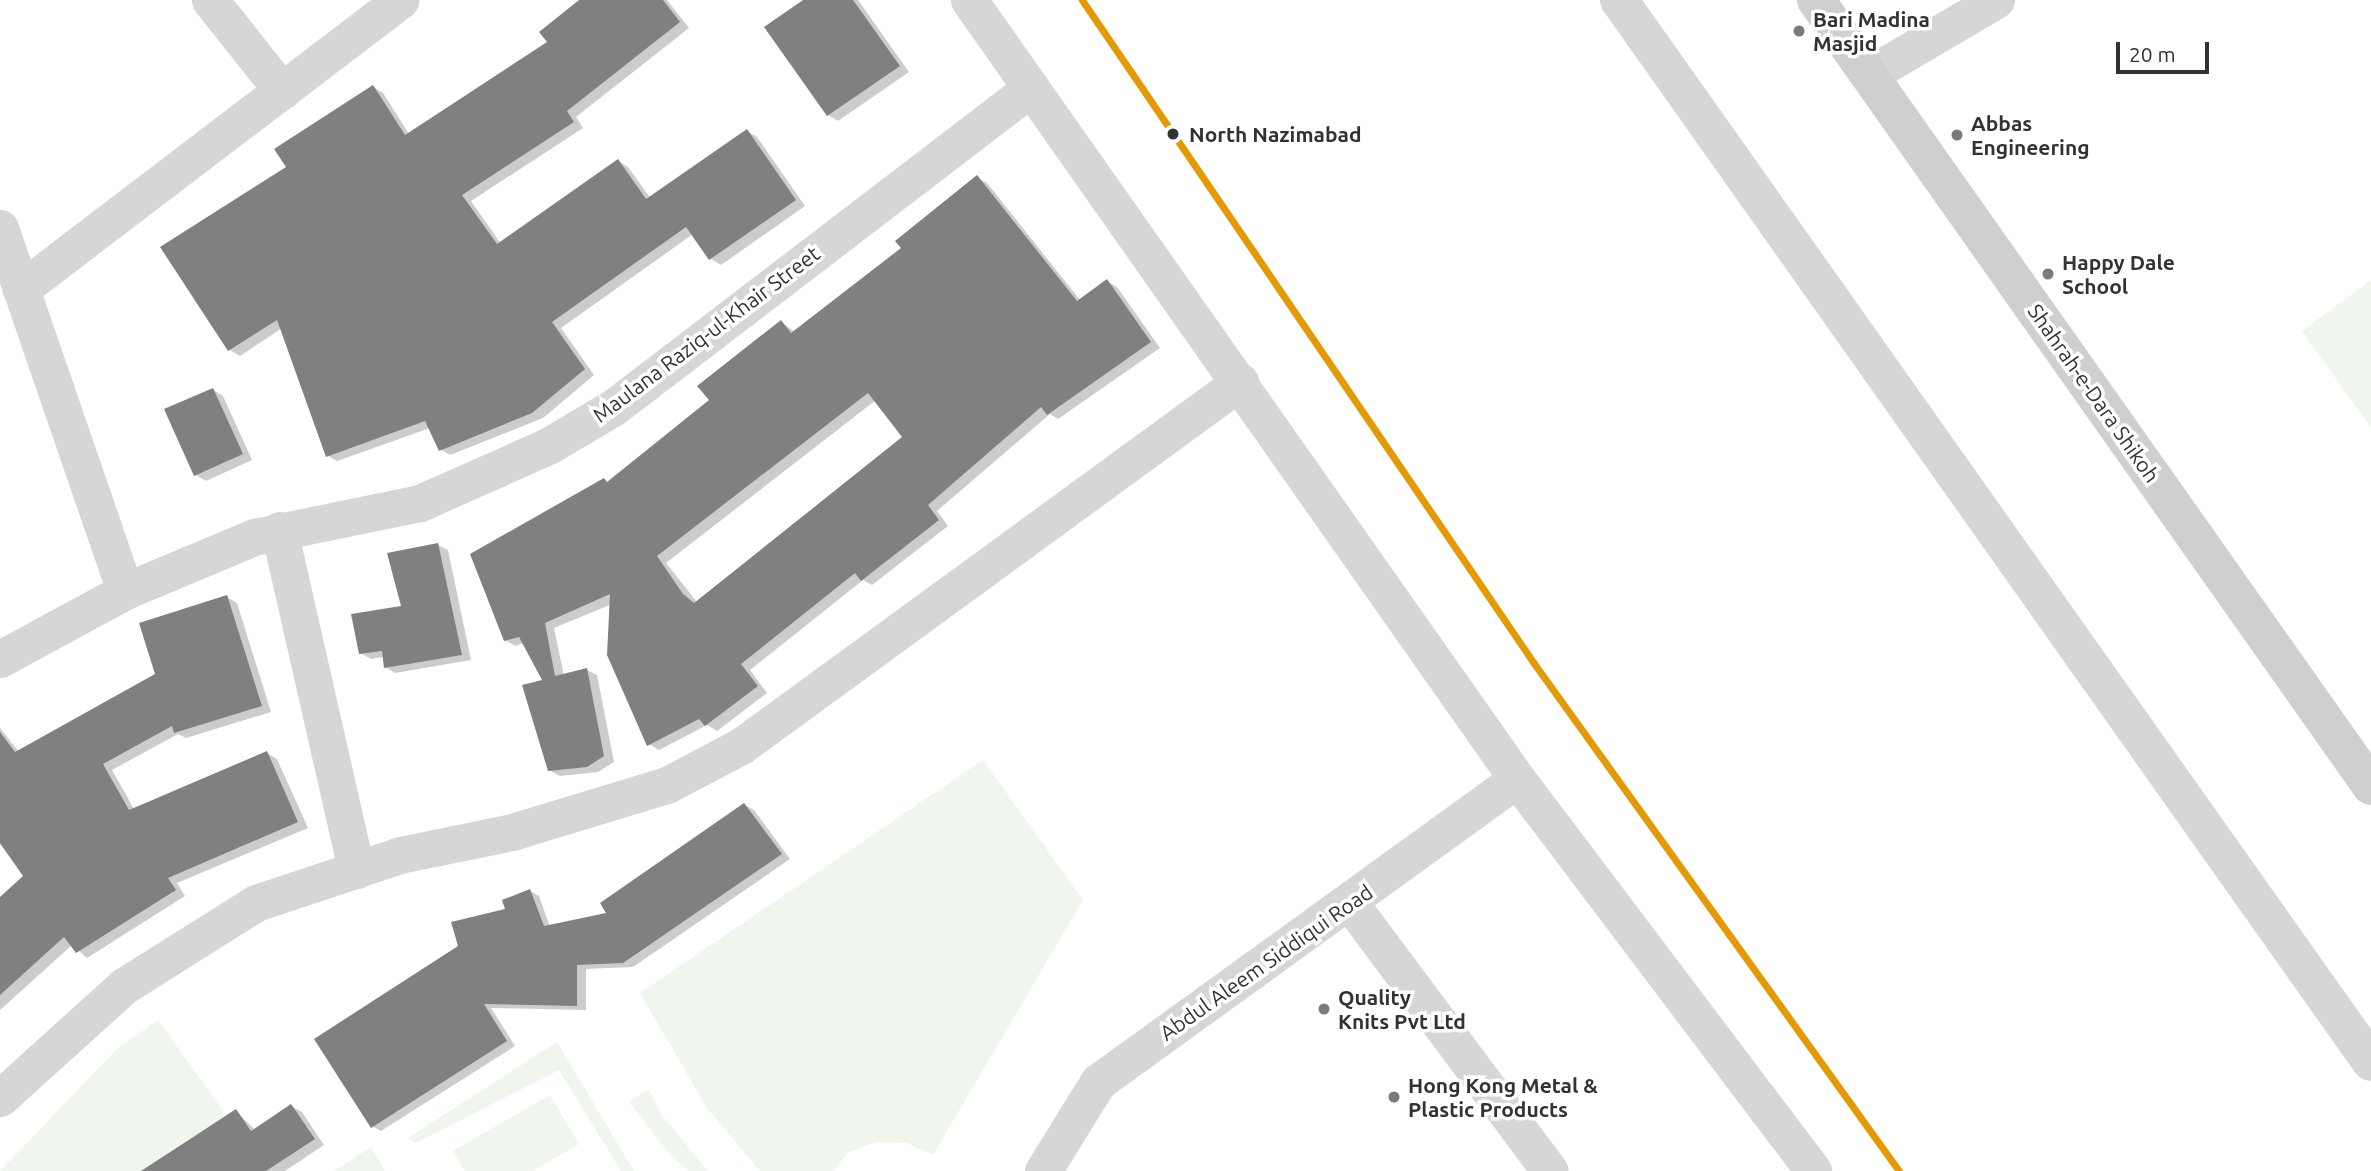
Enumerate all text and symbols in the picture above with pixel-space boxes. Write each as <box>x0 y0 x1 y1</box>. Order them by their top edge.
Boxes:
place label: Bari Madina Masjid <box>1813 6 1930 56</box>
marker: Bari Madina Masjid <box>1791 23 1807 39</box>
scale bar <box>2119 28 2212 72</box>
text: 20 m <box>2129 42 2176 66</box>
place label: Abbas Engineering <box>1971 110 2090 160</box>
place label: North Nazimabad <box>1189 121 1362 147</box>
marker: North Nazimabad <box>1163 124 1183 144</box>
marker: Abbas Engineering <box>1949 127 1965 143</box>
street label: Maulana Raziq-ul-Khair Street <box>588 240 824 428</box>
place label: Happy Dale School <box>2062 249 2175 299</box>
marker: Happy Dale School <box>2040 266 2056 282</box>
street label: Shahrah-e-Dara Shikoh <box>2023 299 2165 487</box>
street label: Abdul Aleem Siddiqui Road <box>1155 879 1377 1045</box>
place label: Quality Knits Pvt Ltd <box>1338 984 1466 1034</box>
marker: Quality Knits Pvt Ltd <box>1316 1001 1332 1017</box>
place label: Hong Kong Metal & Plastic Products <box>1408 1072 1598 1122</box>
marker: Hong Kong Metal & Plastic Products <box>1386 1089 1402 1105</box>

